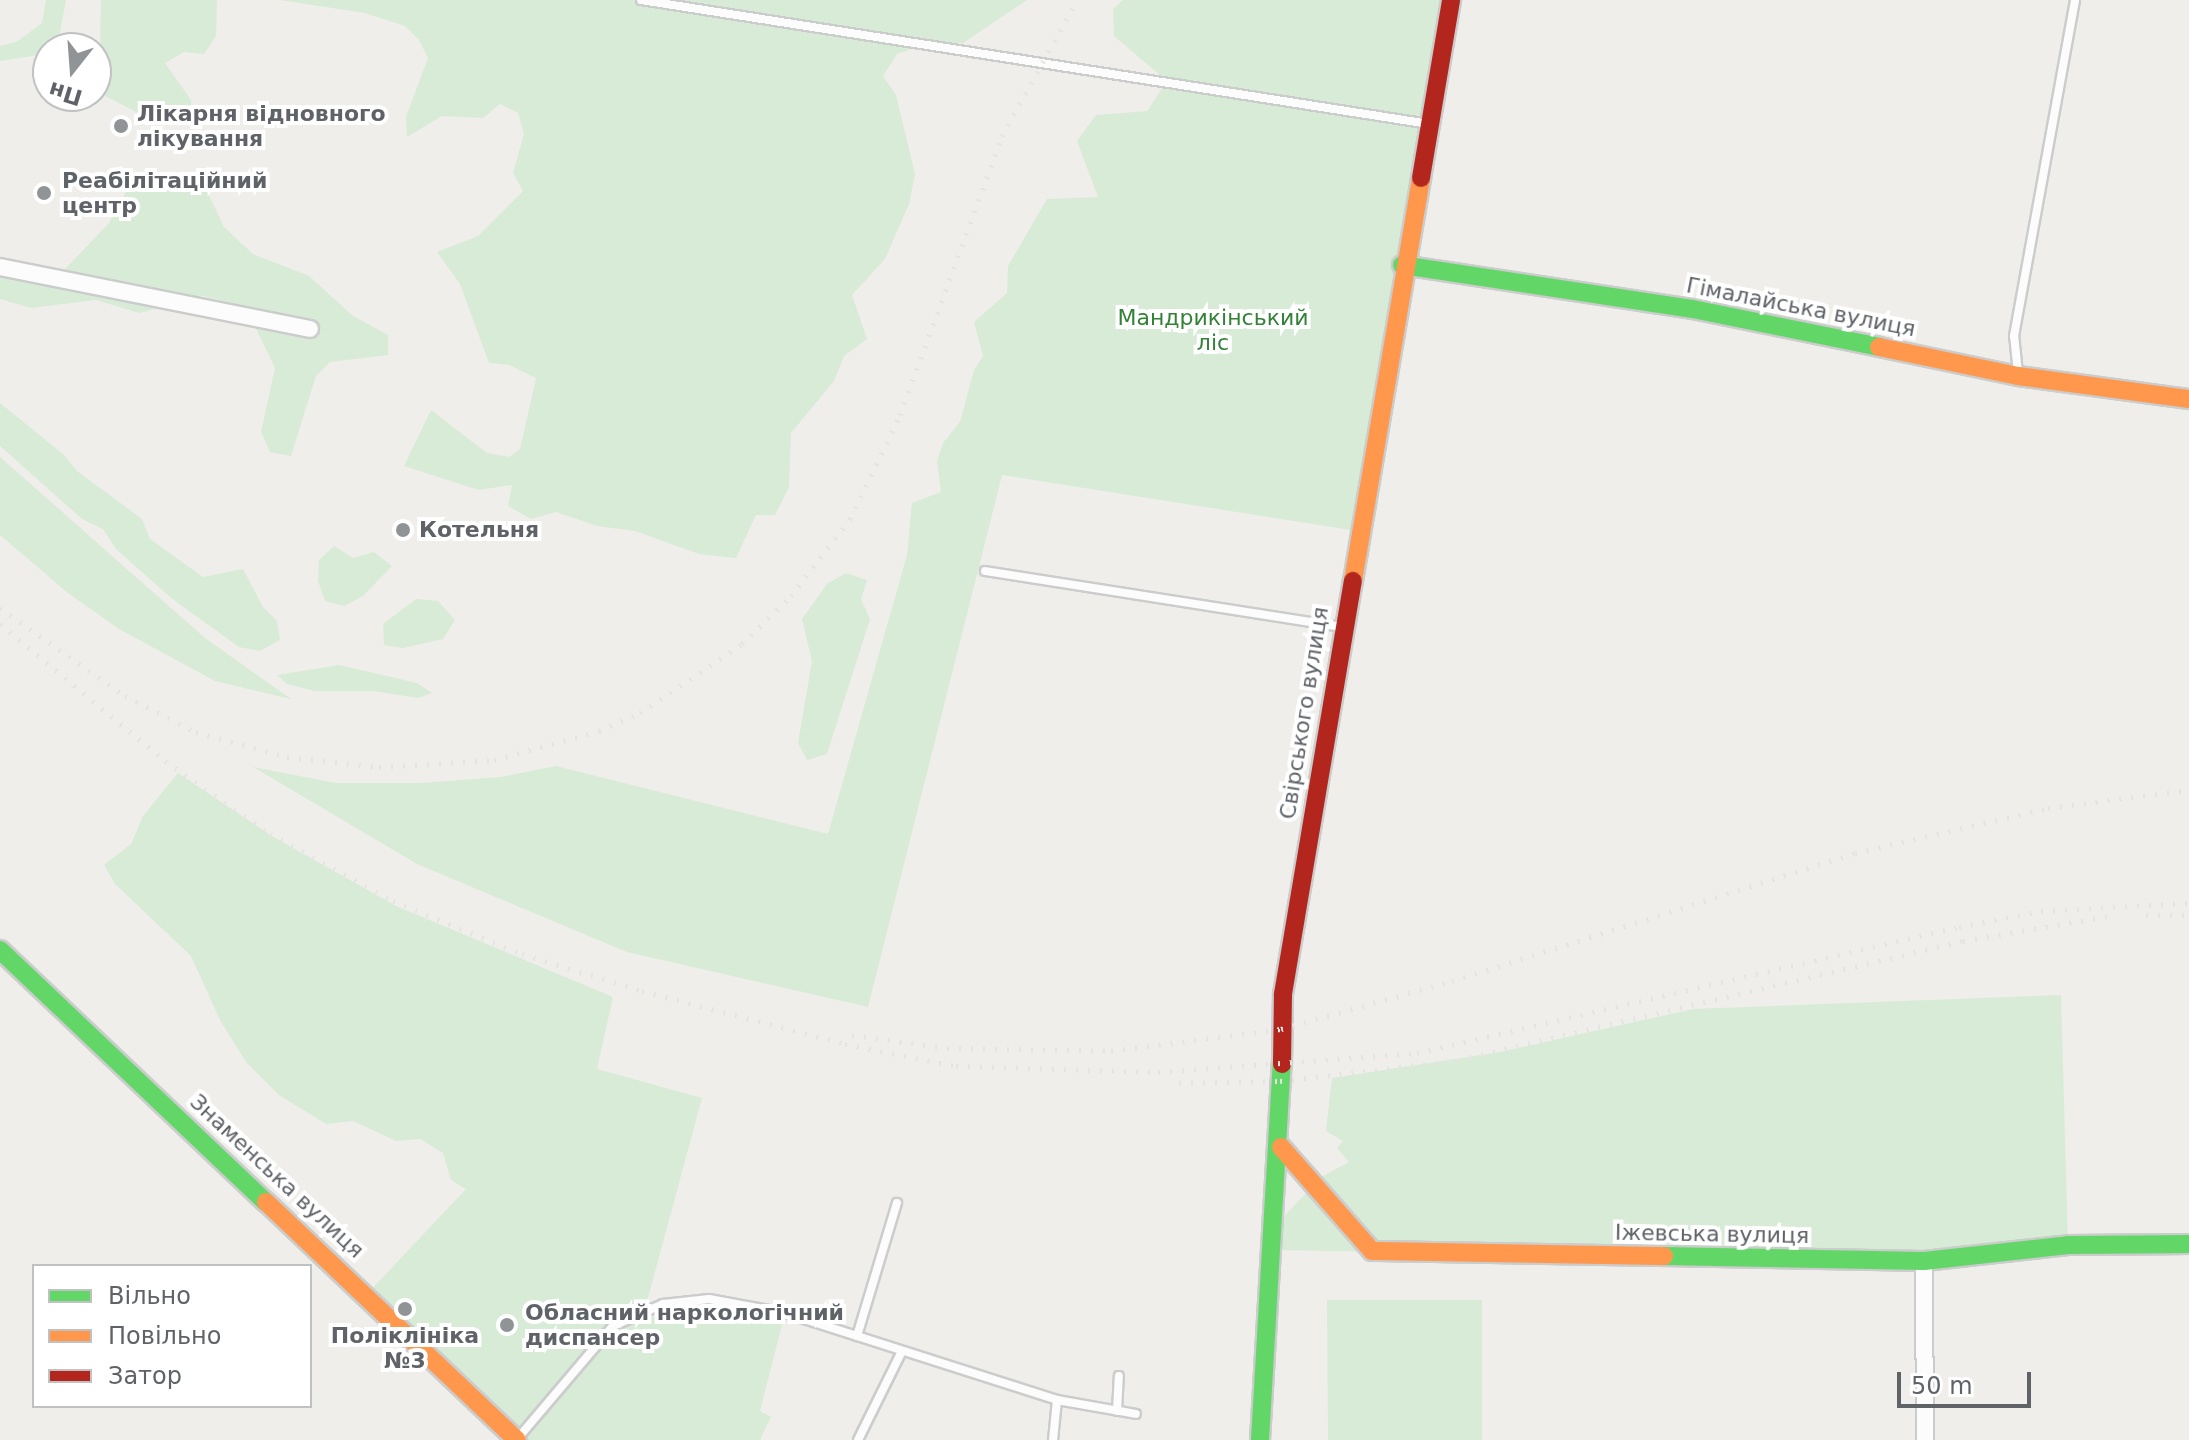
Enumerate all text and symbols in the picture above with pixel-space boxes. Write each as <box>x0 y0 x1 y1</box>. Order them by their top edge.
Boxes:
north arrow <box>32 32 112 112</box>
text: Пн <box>46 77 85 110</box>
place label: Лікарня відновного лікування <box>137 100 386 152</box>
marker: Лікарня відновного лікування <box>112 117 130 135</box>
place label: Реабілітаційний центр <box>62 167 267 218</box>
marker: Реабілітаційний центр <box>33 182 55 204</box>
street label: Гімалайська вулиця <box>1684 272 1918 342</box>
park label: Мандрикінський ліс <box>1117 304 1309 356</box>
place label: Котельня <box>419 517 539 543</box>
marker: Котельня <box>394 521 412 539</box>
street label: Свірського вулиця <box>1274 605 1334 821</box>
street label: Знаменська вулиця <box>185 1089 369 1263</box>
street label: Іжевська вулиця <box>1615 1219 1809 1249</box>
legend <box>32 1264 312 1408</box>
text: Вільно <box>108 1282 191 1310</box>
place label: Обласний наркологічний диспансер <box>525 1299 844 1350</box>
marker: Поліклініка №3 <box>396 1300 414 1318</box>
marker: Обласний наркологічний диспансер <box>496 1314 518 1336</box>
text: Повільно <box>108 1322 221 1350</box>
place label: Поліклініка №3 <box>331 1322 479 1374</box>
scale bar <box>1901 1356 2035 1406</box>
text: Затор <box>108 1362 182 1390</box>
text: 50 m <box>1911 1372 1973 1400</box>

